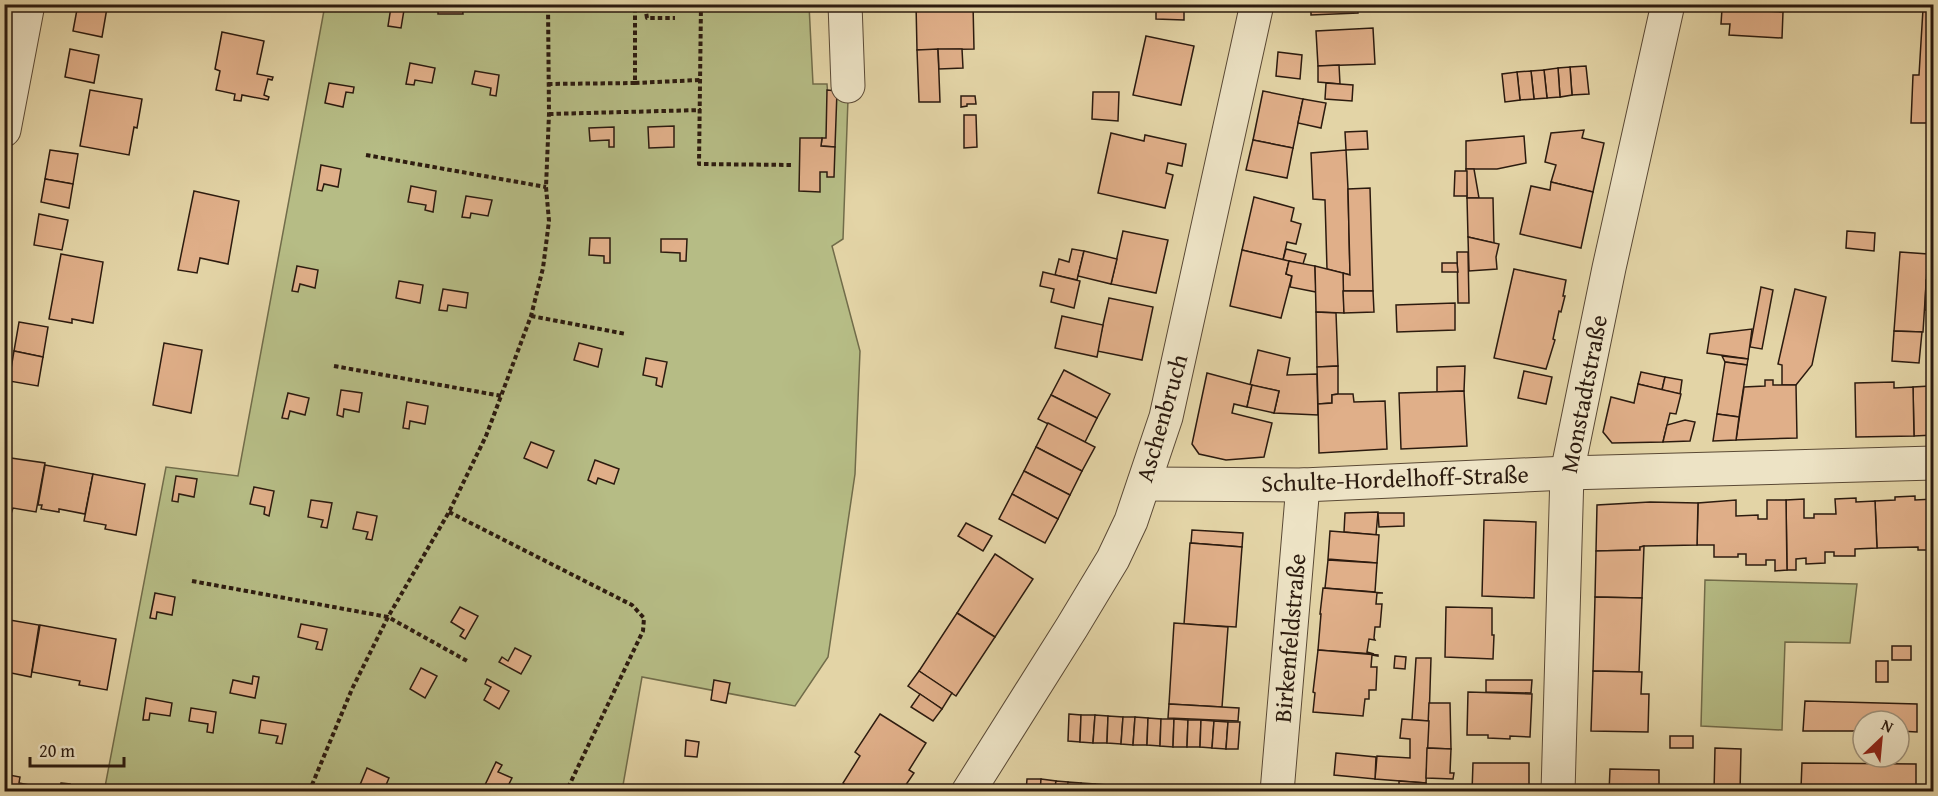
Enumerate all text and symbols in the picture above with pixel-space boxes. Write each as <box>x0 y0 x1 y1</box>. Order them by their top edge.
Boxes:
street label: Monstadtstraße <box>1551 312 1616 476</box>
street label: Aschenbruch <box>1127 349 1197 486</box>
street label: Schulte-Hordelhoff-Straße <box>1261 456 1529 501</box>
street label: Birkenfeldstraße <box>1265 552 1314 724</box>
north arrow <box>1851 709 1911 769</box>
text: N <box>1878 712 1898 739</box>
scale bar <box>30 730 124 768</box>
text: 20 m <box>39 737 75 764</box>

